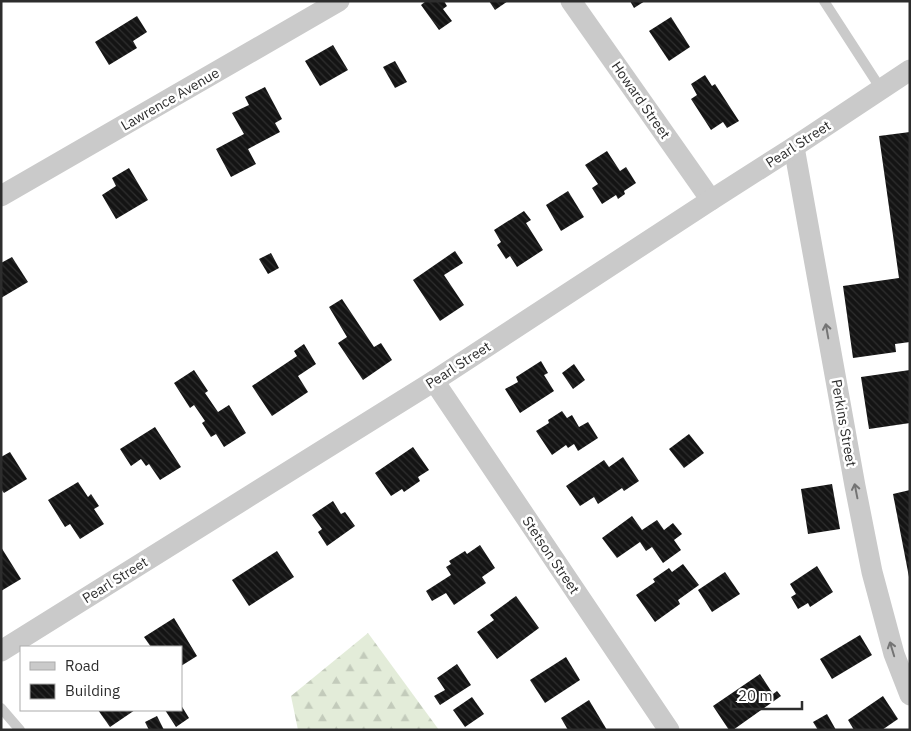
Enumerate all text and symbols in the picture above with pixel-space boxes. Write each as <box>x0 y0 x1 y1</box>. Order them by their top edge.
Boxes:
street label: Howard Street <box>608 58 674 142</box>
street label: Lawrence Avenue <box>118 63 223 134</box>
street label: Pearl Street <box>762 116 834 172</box>
one-way arrow <box>822 323 832 339</box>
street label: Pearl Street <box>422 337 494 393</box>
street label: Perkins Street <box>827 378 861 468</box>
one-way arrow <box>851 483 861 499</box>
street label: Stetson Street <box>518 513 584 597</box>
street label: Pearl Street <box>79 553 151 607</box>
one-way arrow <box>887 641 897 657</box>
legend <box>20 646 182 711</box>
text: Road <box>65 656 100 675</box>
scale bar <box>731 678 802 710</box>
text: Building <box>65 681 120 700</box>
text: 20 m <box>738 686 773 705</box>

